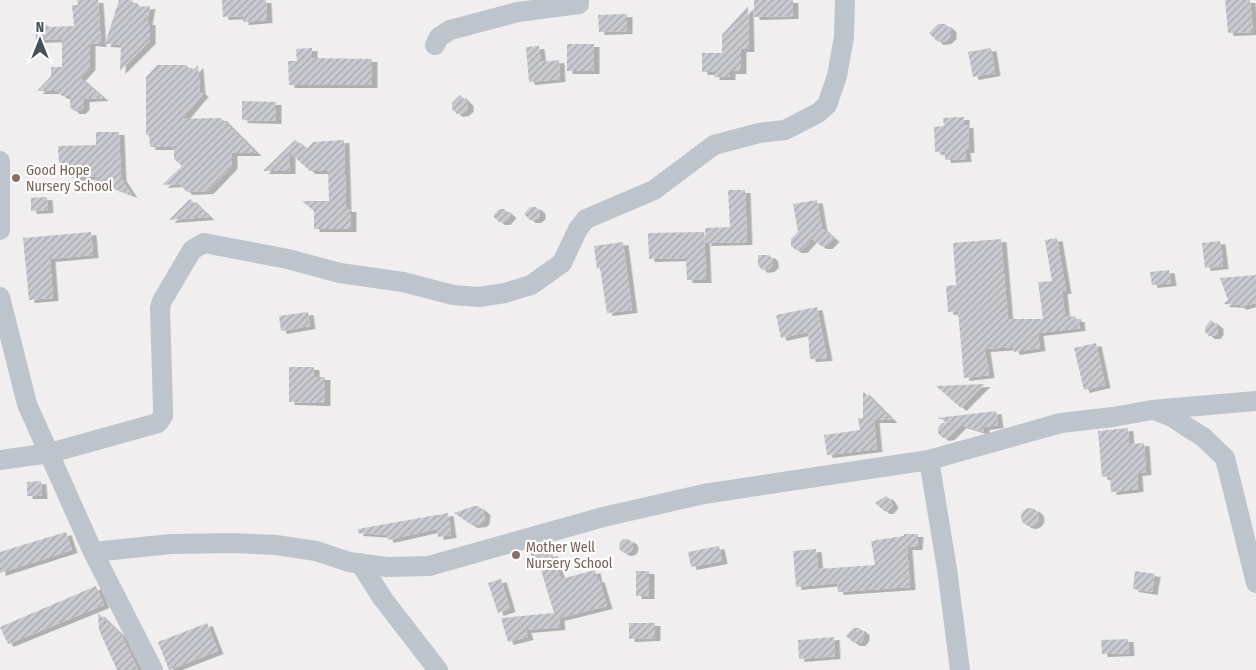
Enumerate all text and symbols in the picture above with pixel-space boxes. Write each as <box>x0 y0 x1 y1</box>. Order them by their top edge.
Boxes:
north arrow <box>15 15 65 65</box>
text: N <box>36 19 44 36</box>
place label: Good Hope Nursery School <box>26 162 113 195</box>
marker: Good Hope Nursery School <box>10 172 22 184</box>
place label: Mother Well Nursery School <box>526 539 613 572</box>
marker: Mother Well Nursery School <box>510 549 522 561</box>

